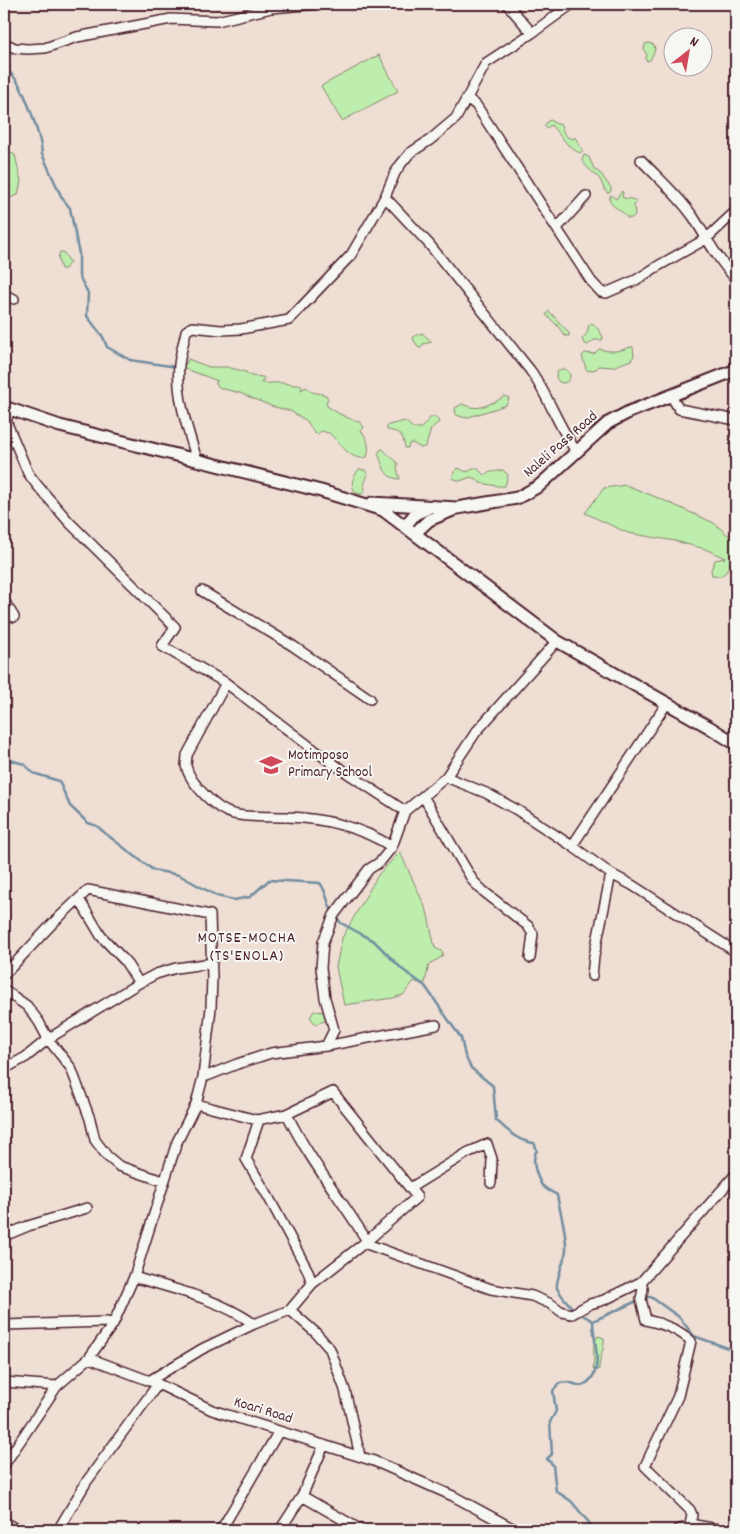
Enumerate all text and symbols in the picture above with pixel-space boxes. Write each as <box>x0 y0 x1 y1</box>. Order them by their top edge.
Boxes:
north arrow <box>662 28 712 78</box>
text: N <box>686 32 702 53</box>
street label: Naleli Pass Road <box>519 406 603 484</box>
place label: Motimposo Primary School <box>288 745 372 784</box>
school or university icon: Motimposo Primary School <box>258 752 284 778</box>
district label: MOTSE-MOCHA (TS'ENOLA) <box>197 927 297 968</box>
street label: Koari Road <box>231 1392 295 1430</box>

